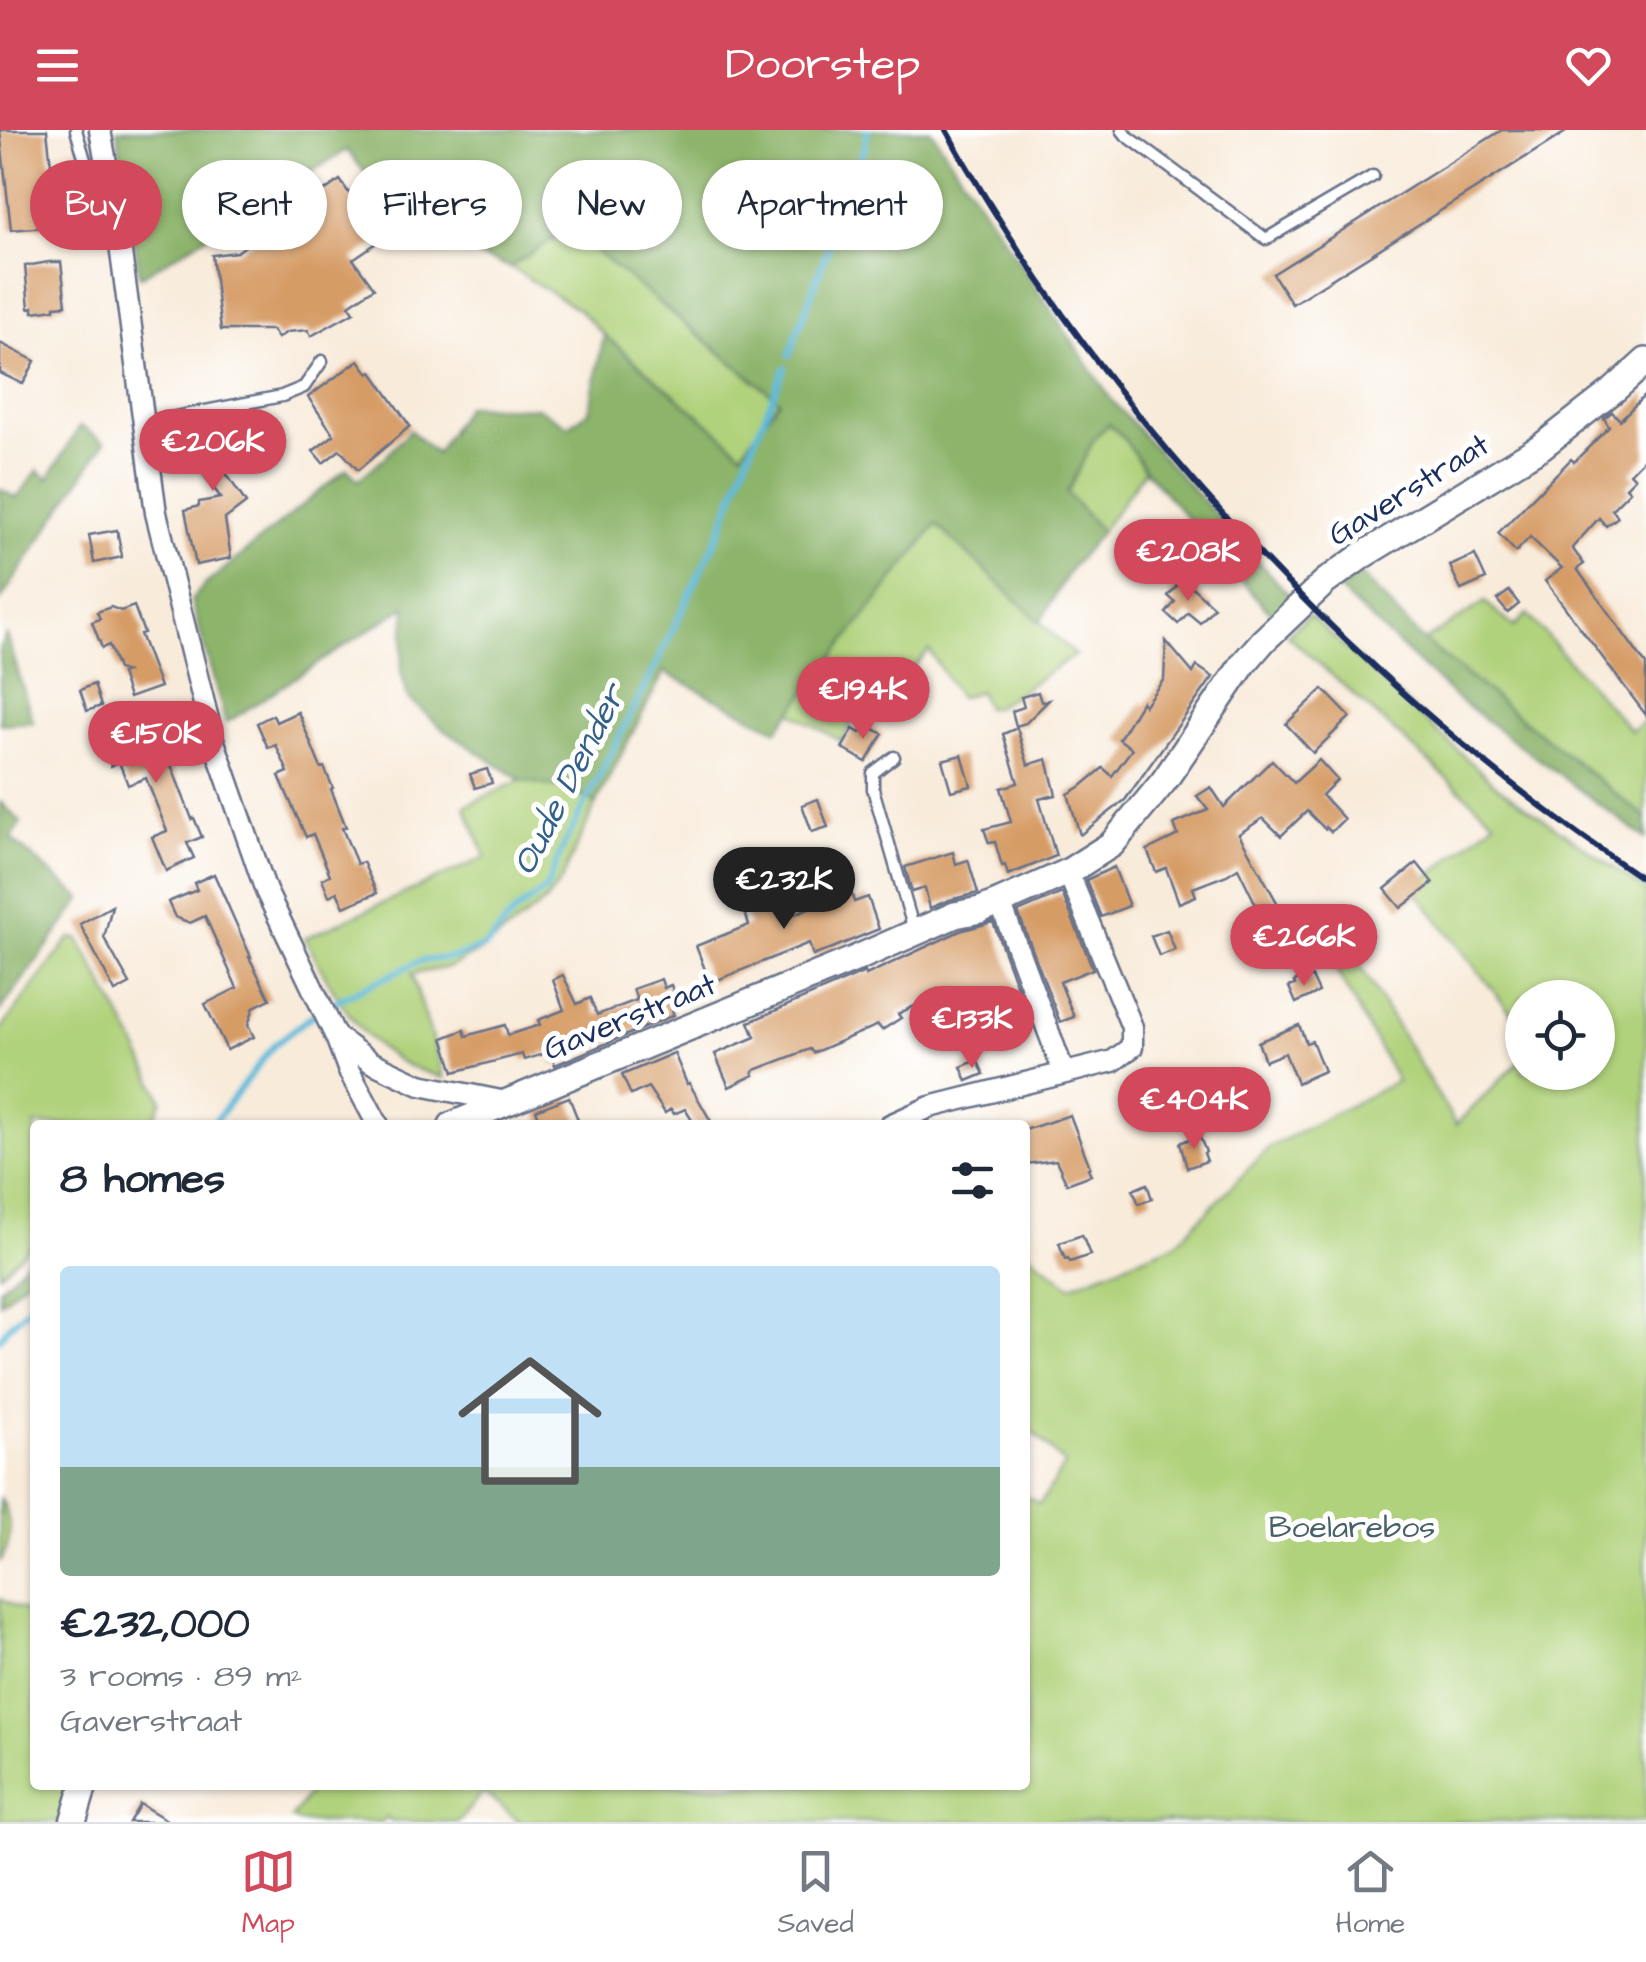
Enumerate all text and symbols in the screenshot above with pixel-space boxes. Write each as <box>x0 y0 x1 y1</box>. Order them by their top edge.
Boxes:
text: Doorstep <box>726 34 920 96</box>
icon: menu <box>30 38 85 93</box>
icon: heart <box>1561 38 1616 93</box>
chip: Buy <box>30 160 162 250</box>
chip: Rent <box>182 160 327 250</box>
chip: Filters <box>347 160 522 250</box>
chip: New <box>542 160 682 250</box>
chip: Apartment <box>702 160 943 250</box>
pin: €206K <box>143 409 283 494</box>
text: €206K <box>161 419 265 464</box>
street label: Gaverstraat <box>1320 423 1498 557</box>
pin: €208K <box>1118 519 1258 604</box>
text: €208K <box>1136 529 1240 574</box>
pin: €194K <box>793 657 933 742</box>
text: €194K <box>819 667 907 712</box>
water label: Oude Dender <box>500 673 640 884</box>
pin: €150K <box>86 701 226 786</box>
text: €150K <box>110 711 202 756</box>
pin: €232K <box>714 847 854 932</box>
text: €232K <box>735 857 833 902</box>
pin: €266K <box>1234 904 1374 989</box>
text: €266K <box>1252 914 1356 959</box>
street label: Gaverstraat <box>537 962 723 1072</box>
map controls <box>1505 980 1615 1090</box>
button: locate <box>1505 980 1615 1090</box>
pin: €133K <box>902 986 1042 1071</box>
text: €133K <box>931 996 1013 1041</box>
pin: €404K <box>1124 1067 1264 1152</box>
text: €404K <box>1140 1077 1248 1122</box>
text: 8 homes <box>60 1151 225 1209</box>
icon: filters <box>945 1153 1000 1208</box>
icon: home <box>440 1331 620 1511</box>
park label: Boelarebos <box>1269 1505 1435 1550</box>
text: €232,000 <box>60 1596 250 1654</box>
text: 3 rooms · 89 m² <box>60 1654 303 1699</box>
text: Gaverstraat <box>60 1699 242 1744</box>
tab: Map <box>241 1844 296 1943</box>
tab: Saved <box>778 1844 854 1943</box>
tab: Home <box>1335 1844 1405 1943</box>

